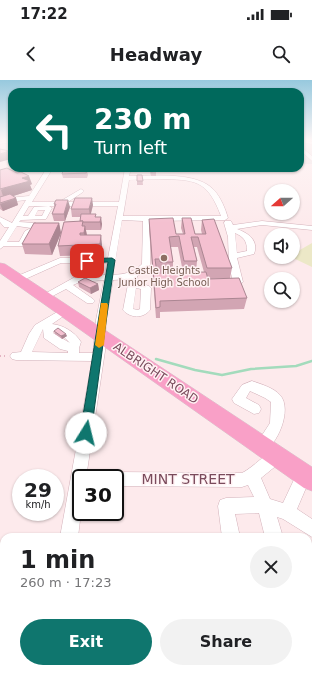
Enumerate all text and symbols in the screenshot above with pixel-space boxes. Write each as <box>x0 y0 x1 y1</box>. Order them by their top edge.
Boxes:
text: 17:22 <box>20 5 68 23</box>
icon: back <box>20 43 42 65</box>
icon: search <box>270 43 292 65</box>
text: Headway <box>110 44 202 65</box>
text: 230 m <box>94 103 191 136</box>
icon: left <box>28 104 80 156</box>
text: Turn left <box>94 137 167 158</box>
north arrow <box>264 184 300 220</box>
map controls <box>264 184 300 308</box>
button: sound <box>264 228 300 264</box>
pin <box>70 244 104 278</box>
icon: arrive <box>76 250 98 272</box>
marker: Castle Heights Junior High School <box>159 253 169 263</box>
place label: Castle Heights Junior High School <box>117 265 210 288</box>
button: search <box>264 272 300 308</box>
street label: ALBRIGHT ROAD <box>111 339 201 407</box>
position arrow <box>65 412 107 454</box>
speed limit sign: 30 <box>72 469 124 521</box>
street label: MINT STREET <box>141 471 235 487</box>
text: 29 <box>24 478 52 502</box>
text: km/h <box>25 499 51 510</box>
text: 1 min <box>20 546 95 574</box>
button: close <box>250 546 292 588</box>
text: 260 m · 17:23 <box>20 575 111 590</box>
button: Exit <box>20 619 152 665</box>
button: Share <box>160 619 292 665</box>

